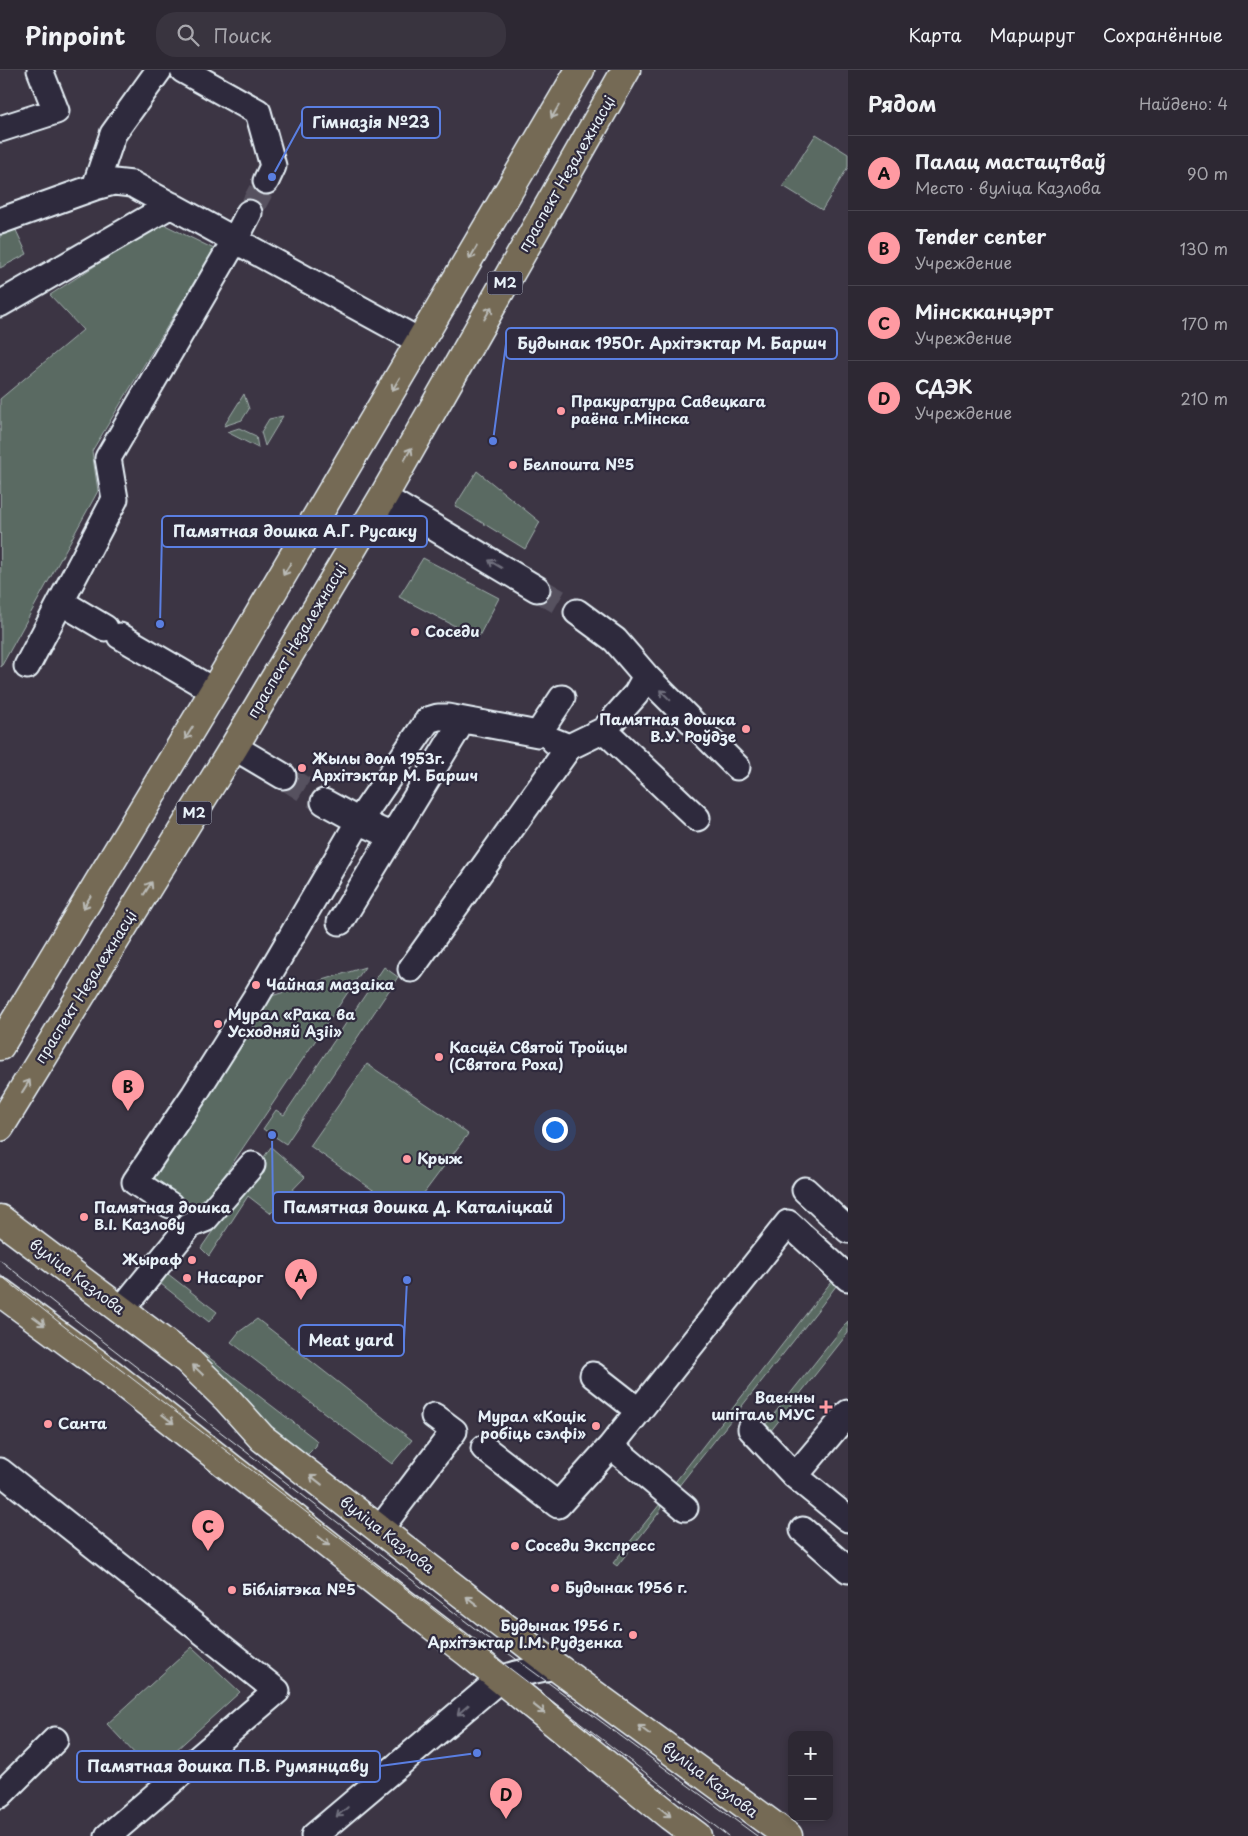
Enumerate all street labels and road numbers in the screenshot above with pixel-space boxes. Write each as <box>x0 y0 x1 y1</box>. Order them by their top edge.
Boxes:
street label: праспект Незалежнасці <box>511 91 620 256</box>
road number: М2 <box>488 272 522 294</box>
street label: праспект Незалежнасці <box>240 558 351 722</box>
road number: М2 <box>176 801 212 824</box>
street label: праспект Незалежнасці <box>28 905 141 1067</box>
street label: вуліца Казлова <box>25 1232 131 1320</box>
street label: вуліца Казлова <box>336 1489 441 1579</box>
street label: вуліца Казлова <box>658 1735 764 1823</box>

